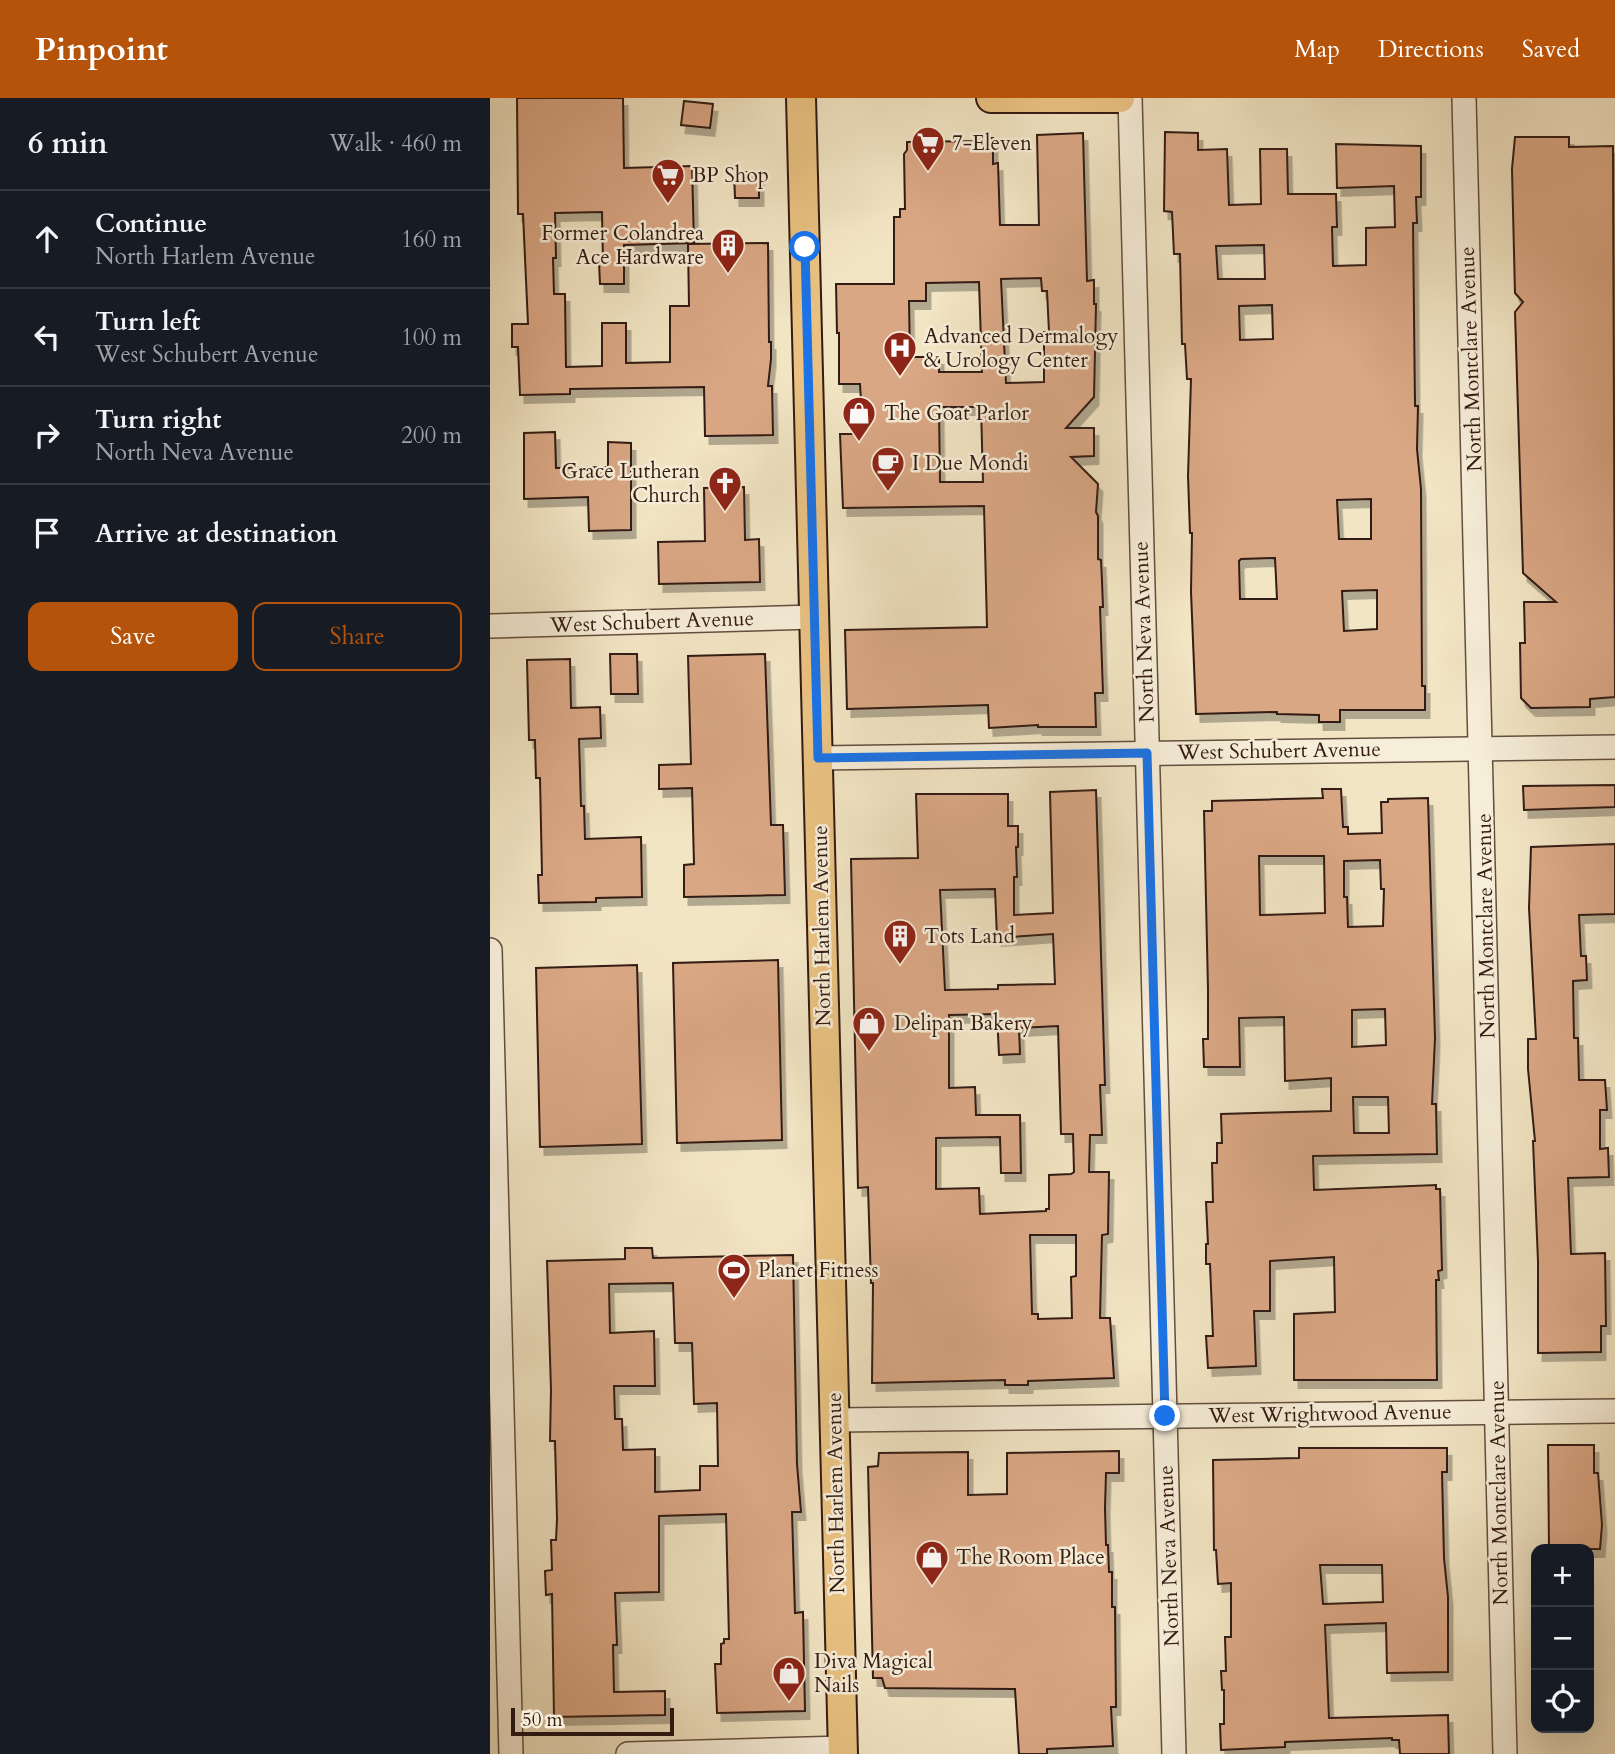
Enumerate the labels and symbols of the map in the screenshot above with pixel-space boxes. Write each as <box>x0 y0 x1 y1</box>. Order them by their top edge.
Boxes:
supermarket icon: 7-Eleven <box>909 124 947 173</box>
place label: 7-Eleven <box>952 129 1032 158</box>
supermarket icon: BP Shop <box>649 156 687 205</box>
place label: BP Shop <box>692 161 769 190</box>
place label: Former Colandrea Ace Hardware <box>541 219 704 272</box>
building icon: Former Colandrea Ace Hardware <box>709 226 747 275</box>
route start <box>789 231 820 262</box>
street label: North Montclare Avenue <box>1453 246 1489 472</box>
place label: Advanced Dermalogy & Urology Center <box>924 322 1118 375</box>
hospital icon: Advanced Dermalogy & Urology Center <box>881 329 919 378</box>
shop icon: The Goat Parlor <box>840 394 878 443</box>
place label: The Goat Parlor <box>884 399 1029 428</box>
cafe icon: I Due Mondi <box>869 444 907 493</box>
place label: I Due Mondi <box>912 449 1029 478</box>
place label: Grace Lutheran Church <box>561 457 700 510</box>
church icon: Grace Lutheran Church <box>706 464 744 513</box>
street label: North Neva Avenue <box>1126 541 1162 723</box>
street label: West Schubert Avenue <box>549 604 754 640</box>
street label: West Schubert Avenue <box>1176 735 1381 767</box>
street label: North Montclare Avenue <box>1470 813 1502 1039</box>
street label: North Harlem Avenue <box>806 825 838 1027</box>
building icon: Tots Land <box>881 917 919 966</box>
place label: Tots Land <box>924 922 1015 951</box>
shop icon: Delipan Bakery <box>850 1004 888 1053</box>
place label: Delipan Bakery <box>894 1009 1033 1038</box>
sports icon: Planet Fitness <box>715 1251 753 1300</box>
place label: Planet Fitness <box>758 1256 879 1285</box>
street label: North Montclare Avenue <box>1483 1380 1515 1606</box>
street label: North Harlem Avenue <box>820 1392 852 1594</box>
street label: West Wrightwood Avenue <box>1207 1397 1452 1431</box>
route end <box>1149 1400 1180 1431</box>
street label: North Neva Avenue <box>1151 1465 1187 1647</box>
shop icon: The Room Place <box>913 1538 951 1587</box>
place label: The Room Place <box>956 1543 1105 1572</box>
place label: Diva Magical Nails <box>814 1647 933 1700</box>
shop icon: Diva Magical Nails <box>770 1654 808 1703</box>
scale bar <box>511 1705 674 1737</box>

